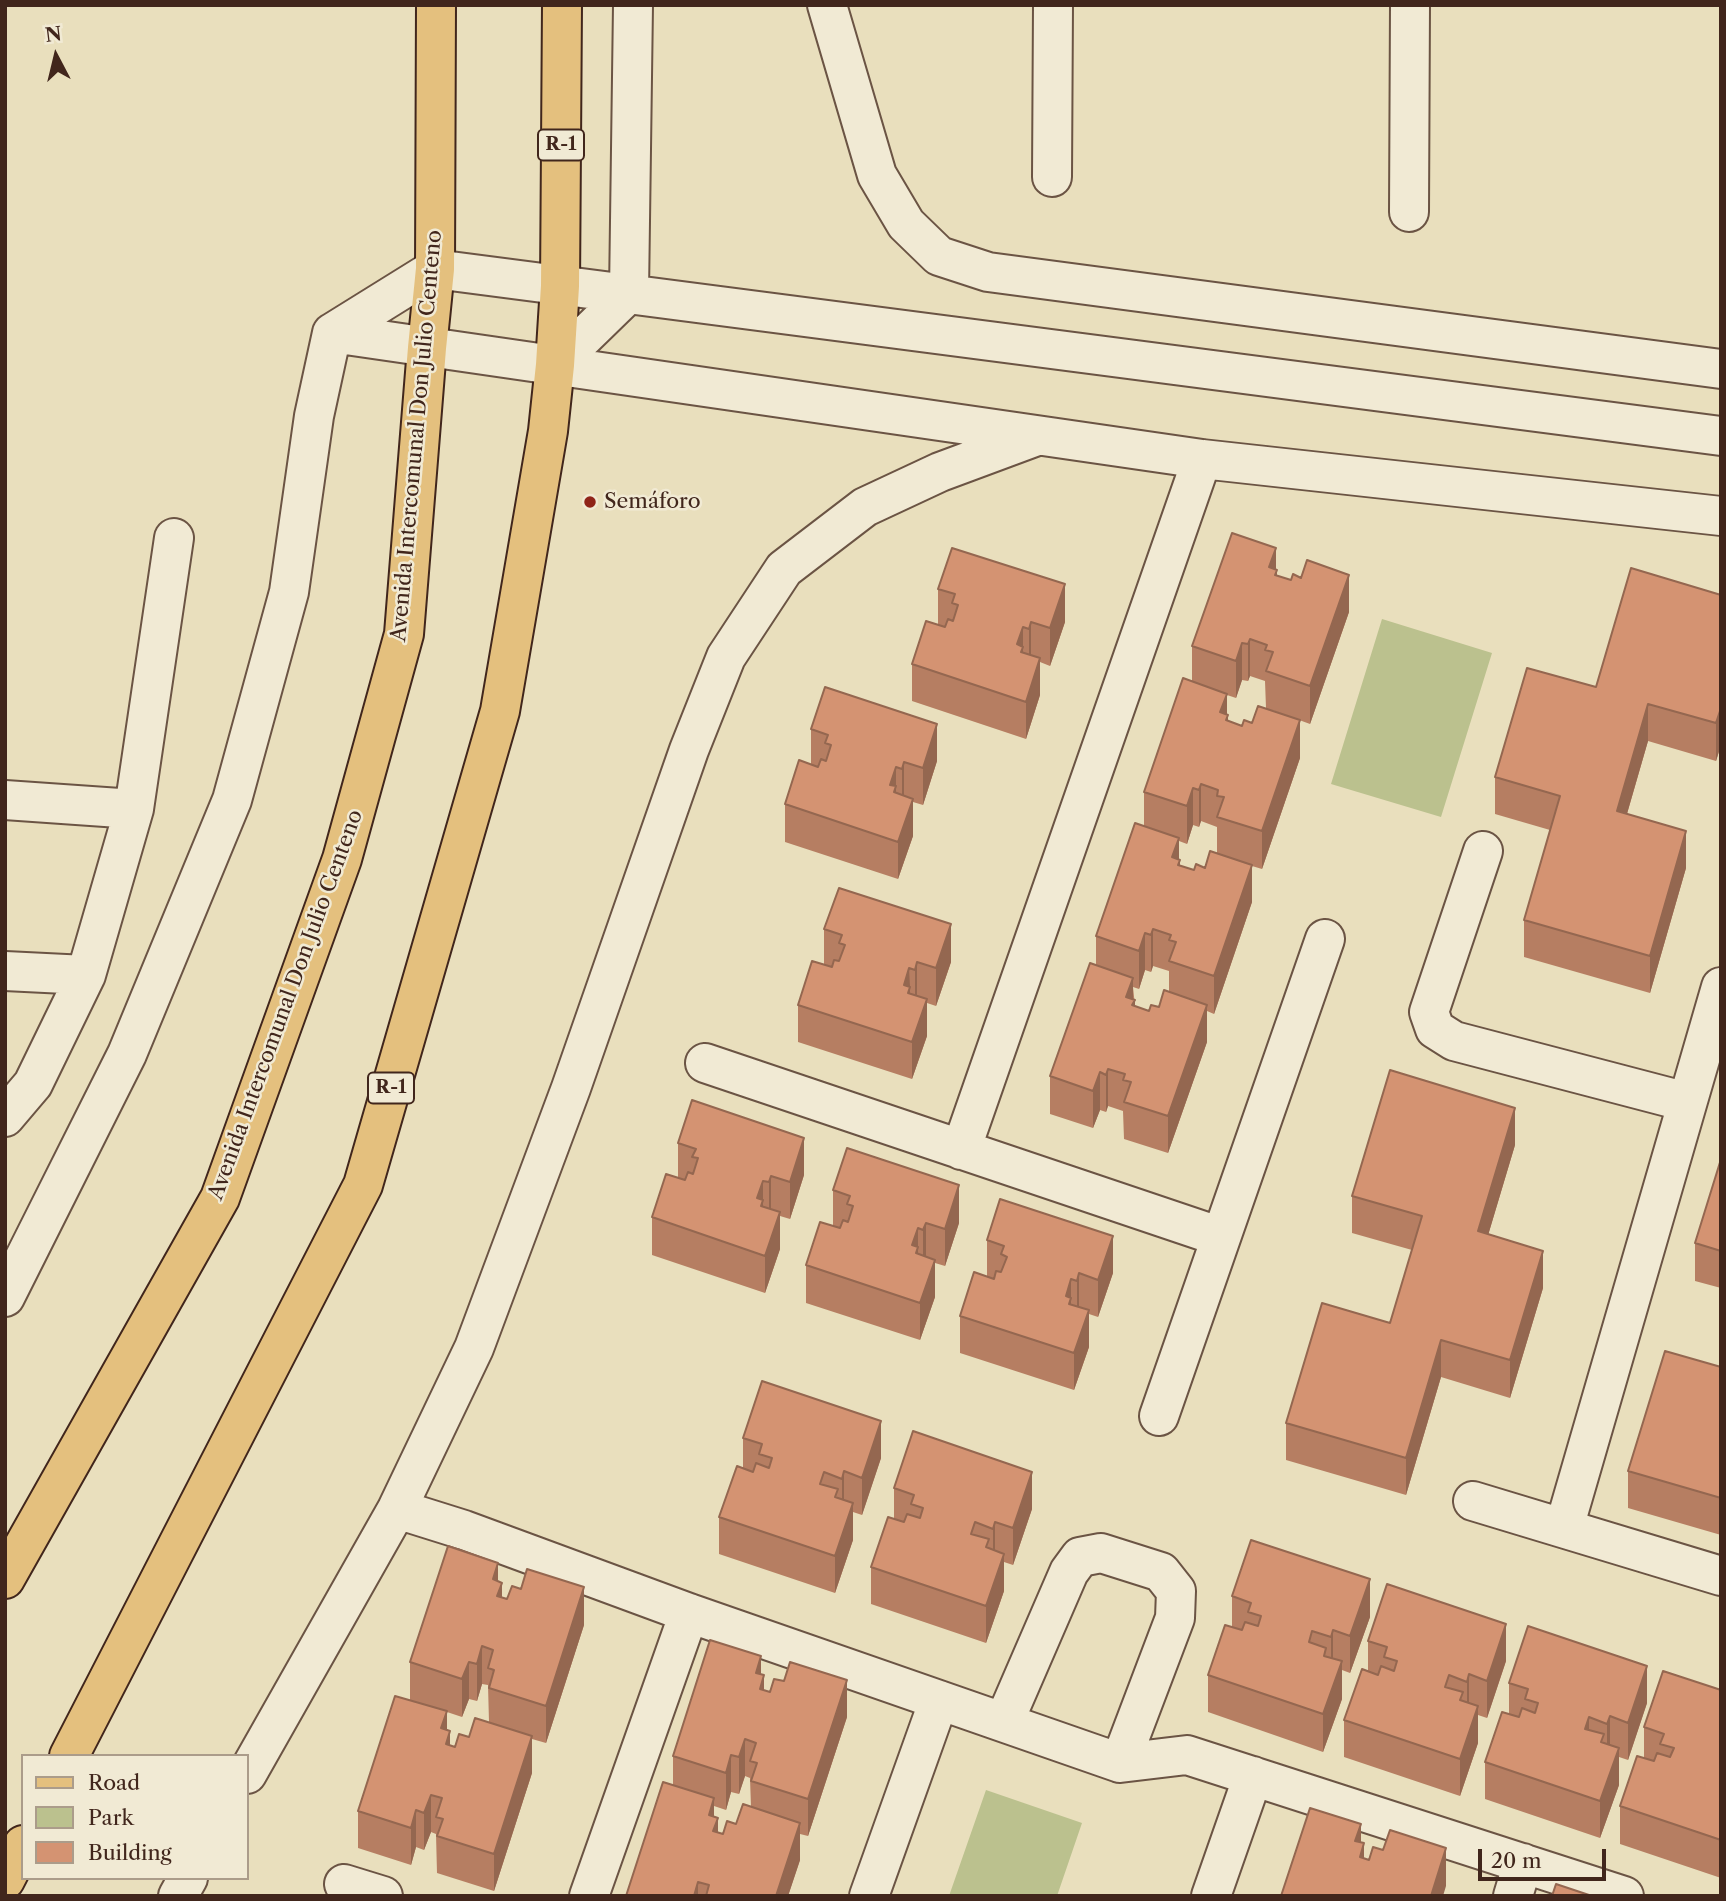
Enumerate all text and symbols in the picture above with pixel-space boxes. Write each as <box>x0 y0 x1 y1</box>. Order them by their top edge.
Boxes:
north arrow <box>21 21 91 91</box>
text: N <box>44 22 63 47</box>
road number: R-1 <box>538 130 584 160</box>
street label: Avenida Intercomunal Don Julio Centeno <box>386 229 448 643</box>
place label: Semáforo <box>604 489 701 515</box>
marker: Semáforo <box>582 494 598 510</box>
street label: Avenida Intercomunal Don Julio Centeno <box>203 807 369 1203</box>
road number: R-1 <box>368 1072 414 1104</box>
legend <box>21 1754 248 1880</box>
text: Road <box>88 1770 140 1795</box>
text: Park <box>88 1805 134 1830</box>
scale bar <box>1481 1834 1609 1878</box>
text: Building <box>88 1840 172 1865</box>
text: 20 m <box>1491 1848 1542 1873</box>

